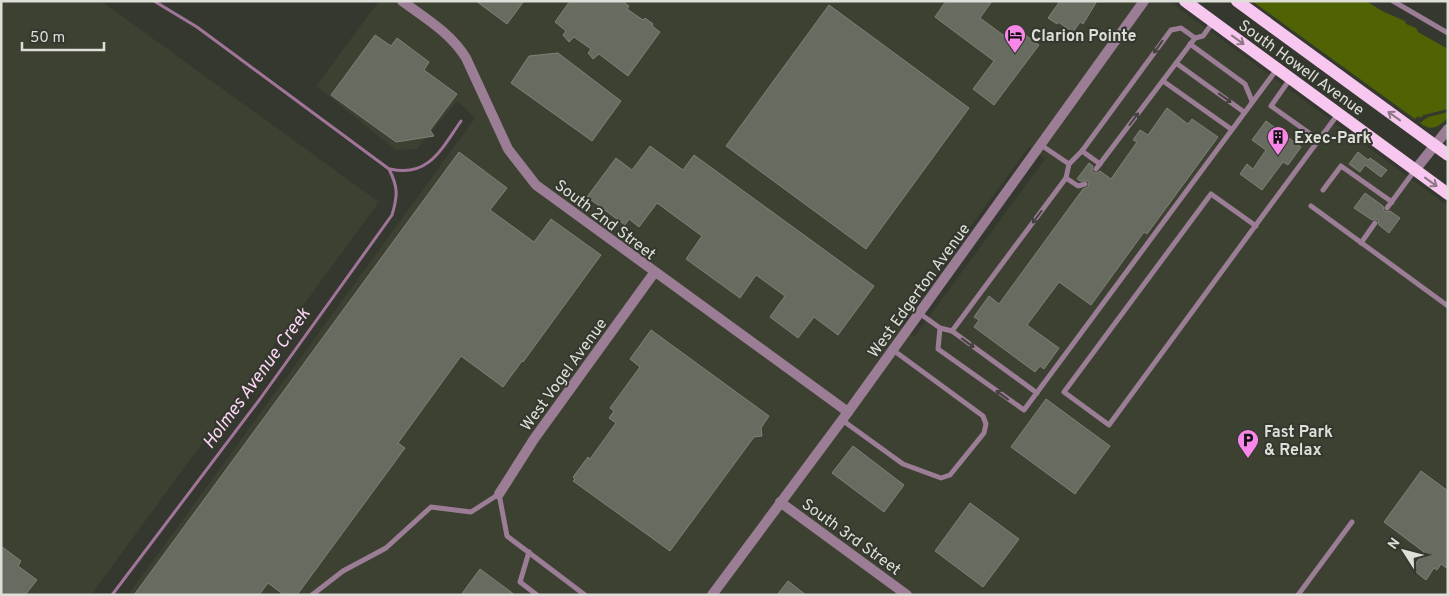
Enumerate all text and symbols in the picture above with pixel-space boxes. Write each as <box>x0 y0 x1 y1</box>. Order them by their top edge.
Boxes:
street label: South Howell Avenue <box>1234 16 1368 121</box>
scale bar <box>22 20 105 52</box>
hotel icon: Clarion Pointe <box>1003 23 1027 54</box>
place label: Clarion Pointe <box>1031 27 1136 47</box>
text: 50 m <box>30 29 65 48</box>
one-way arrow <box>1231 35 1244 46</box>
one-way arrow <box>1153 40 1163 54</box>
one-way arrow <box>1217 93 1231 103</box>
one-way arrow <box>1388 111 1401 122</box>
one-way arrow <box>1129 113 1140 126</box>
building icon: Exec-Park <box>1266 125 1290 156</box>
place label: Exec-Park <box>1294 129 1372 149</box>
street label: South 2nd Street <box>550 176 659 265</box>
one-way arrow <box>1424 177 1438 187</box>
one-way arrow <box>1032 210 1042 224</box>
street label: West Edgerton Avenue <box>864 220 975 362</box>
water label: Holmes Avenue Creek <box>198 303 317 454</box>
street label: West Vogel Avenue <box>517 315 612 435</box>
one-way arrow <box>961 338 975 348</box>
one-way arrow <box>996 389 1009 400</box>
place label: Fast Park & Relax <box>1264 423 1333 461</box>
parking icon: Fast Park & Relax <box>1236 428 1260 459</box>
street label: South 3rd Street <box>797 495 904 580</box>
north arrow <box>1379 526 1429 576</box>
text: N <box>1385 535 1405 553</box>

